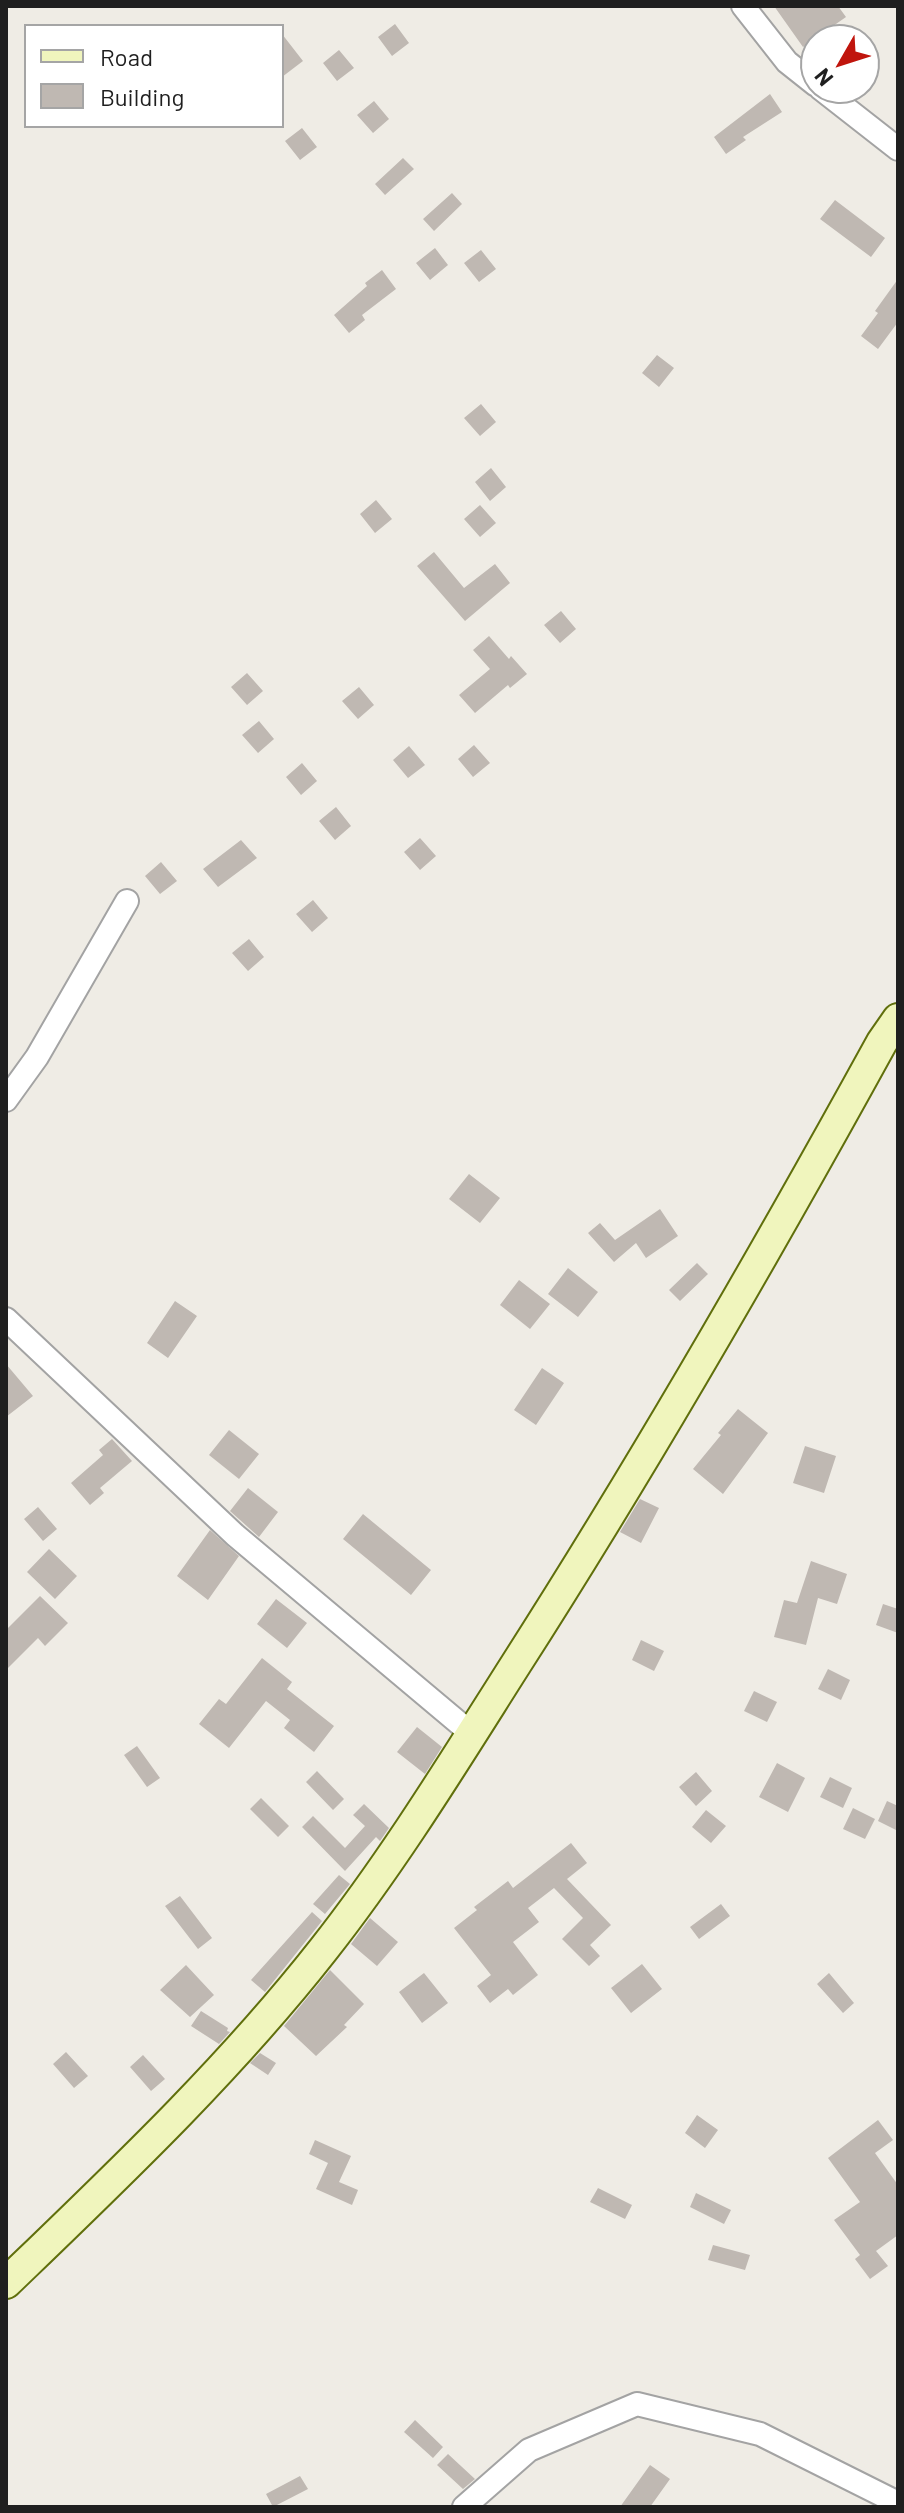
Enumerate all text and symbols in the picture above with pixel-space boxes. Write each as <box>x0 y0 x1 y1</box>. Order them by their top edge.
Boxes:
legend <box>24 24 284 128</box>
north arrow <box>800 24 880 104</box>
text: Road <box>100 42 153 71</box>
text: N <box>808 64 838 92</box>
text: Building <box>100 82 184 111</box>

